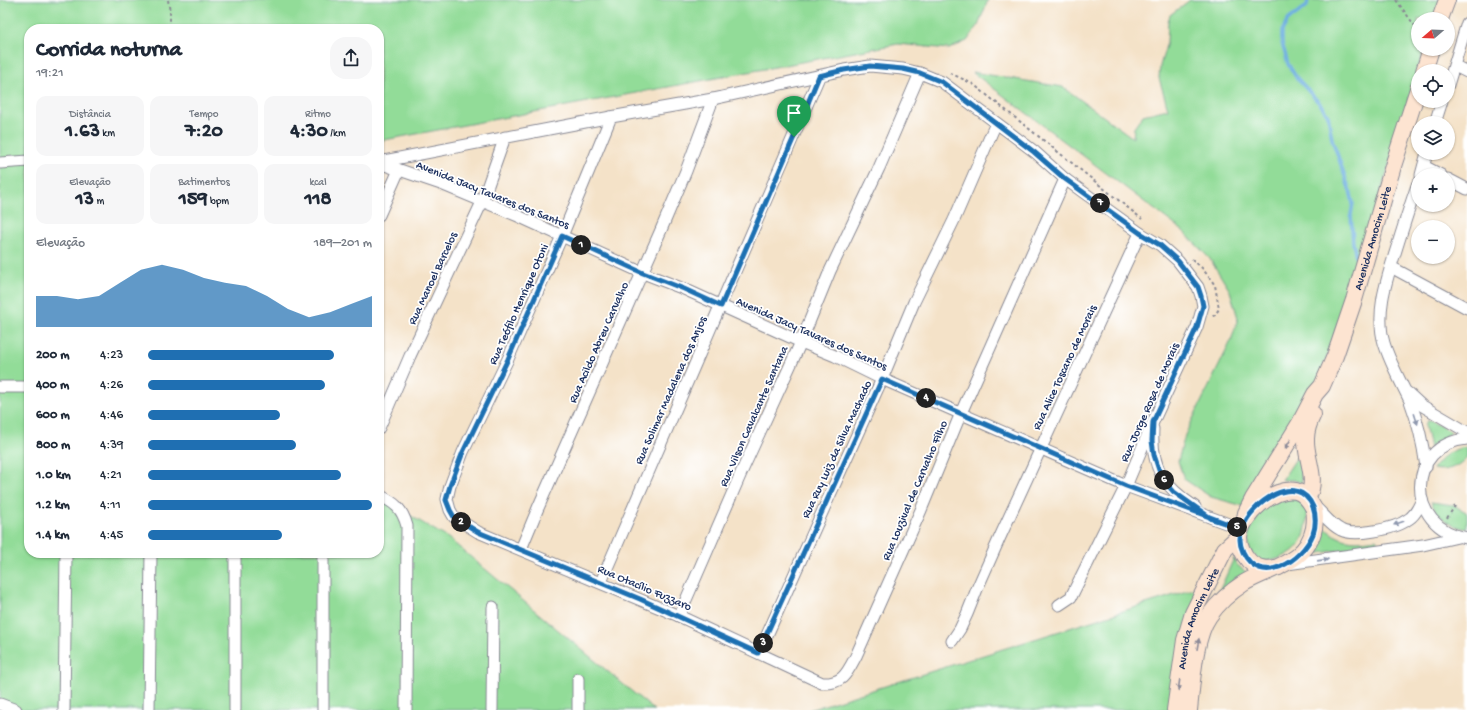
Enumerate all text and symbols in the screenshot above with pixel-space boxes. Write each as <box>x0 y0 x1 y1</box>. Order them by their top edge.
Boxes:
north arrow <box>1411 12 1455 56</box>
map controls <box>1411 12 1455 264</box>
button: share <box>330 37 372 79</box>
text: Corrida noturna <box>36 38 182 64</box>
button: locate <box>1411 64 1455 108</box>
text: 19:21 <box>36 66 63 81</box>
pin <box>777 96 811 137</box>
icon: arrive <box>783 102 805 124</box>
text: Distância <box>69 109 111 121</box>
text: Tempo <box>190 109 218 121</box>
text: Ritmo <box>305 109 331 121</box>
button: layers <box>1411 116 1455 160</box>
text: 1.63 <box>65 121 100 144</box>
text: 7:20 <box>185 121 223 144</box>
text: 4:30 <box>290 121 328 144</box>
text: km <box>100 128 115 140</box>
text: /km <box>328 128 346 140</box>
street label: Avenida Jacy Tavares dos Santos <box>414 159 572 233</box>
button: + <box>1411 168 1455 212</box>
text: Elevação <box>69 177 111 189</box>
text: Batimentos <box>178 177 230 189</box>
text: kcal <box>309 177 327 189</box>
street label: Avenida Amocim Leite <box>1352 184 1396 292</box>
text: 13 <box>76 189 94 212</box>
text: 159 <box>179 189 207 212</box>
text: 118 <box>304 189 332 212</box>
pin: 7 <box>1090 193 1110 213</box>
text: m <box>94 196 104 208</box>
text: bpm <box>207 196 229 208</box>
text: 7 <box>1097 197 1103 209</box>
button: − <box>1411 220 1455 264</box>
street label: Rua Manoel Barcelos <box>406 230 462 327</box>
pin: 1 <box>571 235 591 255</box>
text: Elevação <box>36 236 85 251</box>
text: 189–201 m <box>314 236 372 251</box>
text: 1 <box>579 239 583 251</box>
street label: Rua Teófilo Henrique Otoni <box>487 242 553 367</box>
street label: Rua Acildo Abreu Carvalho <box>567 280 633 405</box>
street label: Avenida Jacy Tavares dos Santos <box>733 295 890 375</box>
street label: Rua Alice Toscano de Morais <box>1031 303 1101 433</box>
street label: Rua Solimar Madalena dos Anjos <box>633 314 711 467</box>
street label: Rua Jorge Rosa de Morais <box>1118 340 1184 465</box>
street label: Rua Vilson Cavalcante Santana <box>717 344 792 489</box>
text: 200 m <box>36 348 69 363</box>
text: 4:23 <box>100 348 123 363</box>
text: 400 m <box>36 378 69 393</box>
text: 4:26 <box>100 378 123 393</box>
street label: Rua Ruy Luiz da Silva Machado <box>800 379 876 521</box>
pin: 4 <box>916 388 936 408</box>
text: 4 <box>923 392 929 404</box>
text: 600 m <box>36 408 70 423</box>
text: 4:46 <box>100 408 123 423</box>
one-way arrow <box>1413 413 1419 425</box>
street label: Rua Louzival de Carvalho Filho <box>880 419 952 563</box>
text: 800 m <box>36 438 70 453</box>
text: 4:39 <box>100 438 124 453</box>
one-way arrow <box>1284 438 1291 450</box>
text: 1.0 km <box>36 468 71 483</box>
text: 4:21 <box>100 468 122 483</box>
pin: 6 <box>1154 470 1174 490</box>
text: 6 <box>1161 474 1167 486</box>
text: 1.2 km <box>36 498 70 513</box>
text: 4:11 <box>100 498 121 513</box>
pin: 2 <box>451 512 471 532</box>
text: 2 <box>458 516 464 528</box>
pin: 5 <box>1227 517 1247 537</box>
text: 5 <box>1234 521 1240 533</box>
one-way arrow <box>1393 521 1405 527</box>
text: 1.4 km <box>36 528 70 543</box>
text: 4:45 <box>100 528 123 543</box>
one-way arrow <box>1317 557 1329 563</box>
street label: Rua Otacílio Fuzzaro <box>595 563 693 615</box>
street label: Avenida Amocim Leite <box>1176 565 1224 671</box>
pin: 3 <box>753 633 773 653</box>
text: 3 <box>760 637 766 649</box>
one-way arrow <box>1196 638 1202 650</box>
one-way arrow <box>1176 679 1182 692</box>

